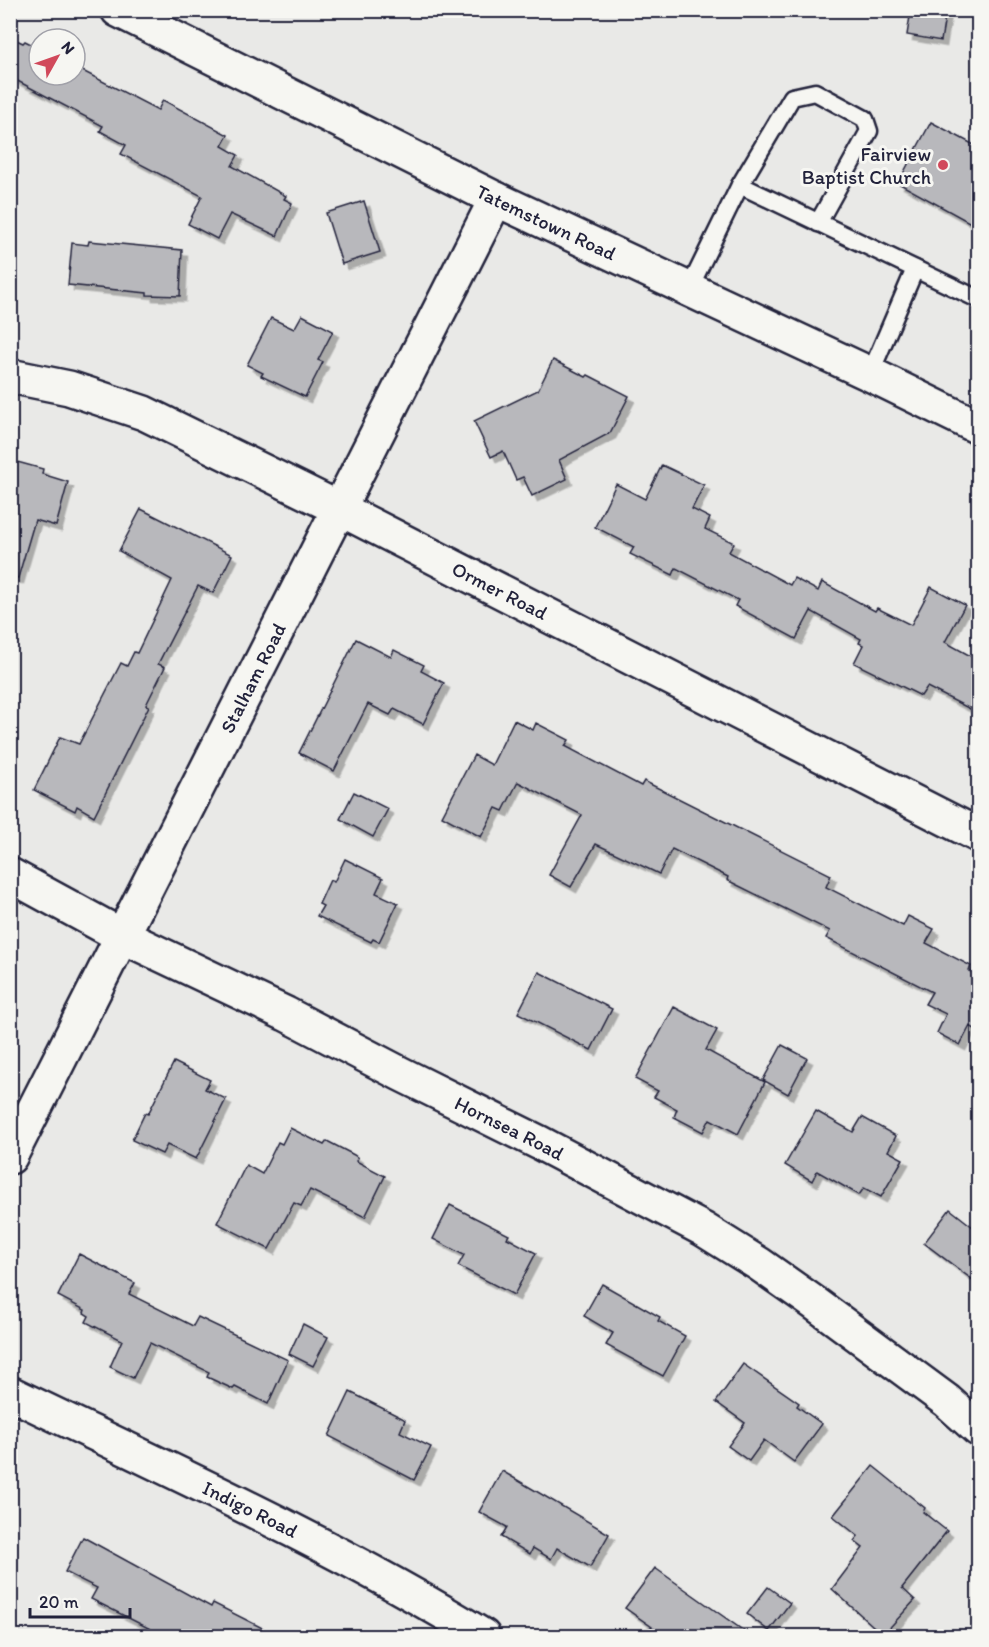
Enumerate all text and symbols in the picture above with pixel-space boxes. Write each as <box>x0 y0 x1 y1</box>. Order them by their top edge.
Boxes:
north arrow <box>27 27 87 87</box>
text: N <box>57 37 79 58</box>
place label: Fairview Baptist Church <box>802 142 931 189</box>
marker: Fairview Baptist Church <box>936 158 950 172</box>
street label: Tatemstown Road <box>472 179 620 266</box>
street label: Ormer Road <box>448 556 552 625</box>
street label: Stalham Road <box>215 619 291 737</box>
street label: Hornsea Road <box>451 1091 568 1166</box>
street label: Indigo Road <box>199 1476 302 1543</box>
scale bar <box>30 1581 130 1619</box>
text: 20 m <box>39 1591 79 1613</box>

